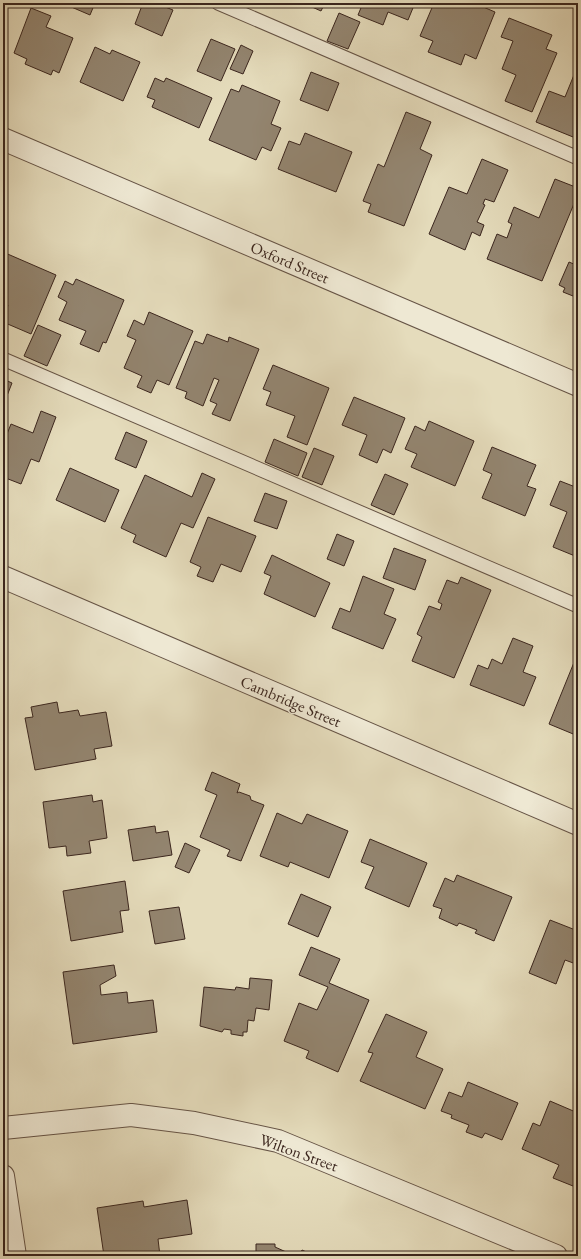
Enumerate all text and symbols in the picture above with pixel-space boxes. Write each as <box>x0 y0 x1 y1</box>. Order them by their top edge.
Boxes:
street label: Oxford Street <box>247 236 332 288</box>
street label: Cambridge Street <box>237 671 344 732</box>
street label: Wilton Street <box>257 1129 341 1176</box>

